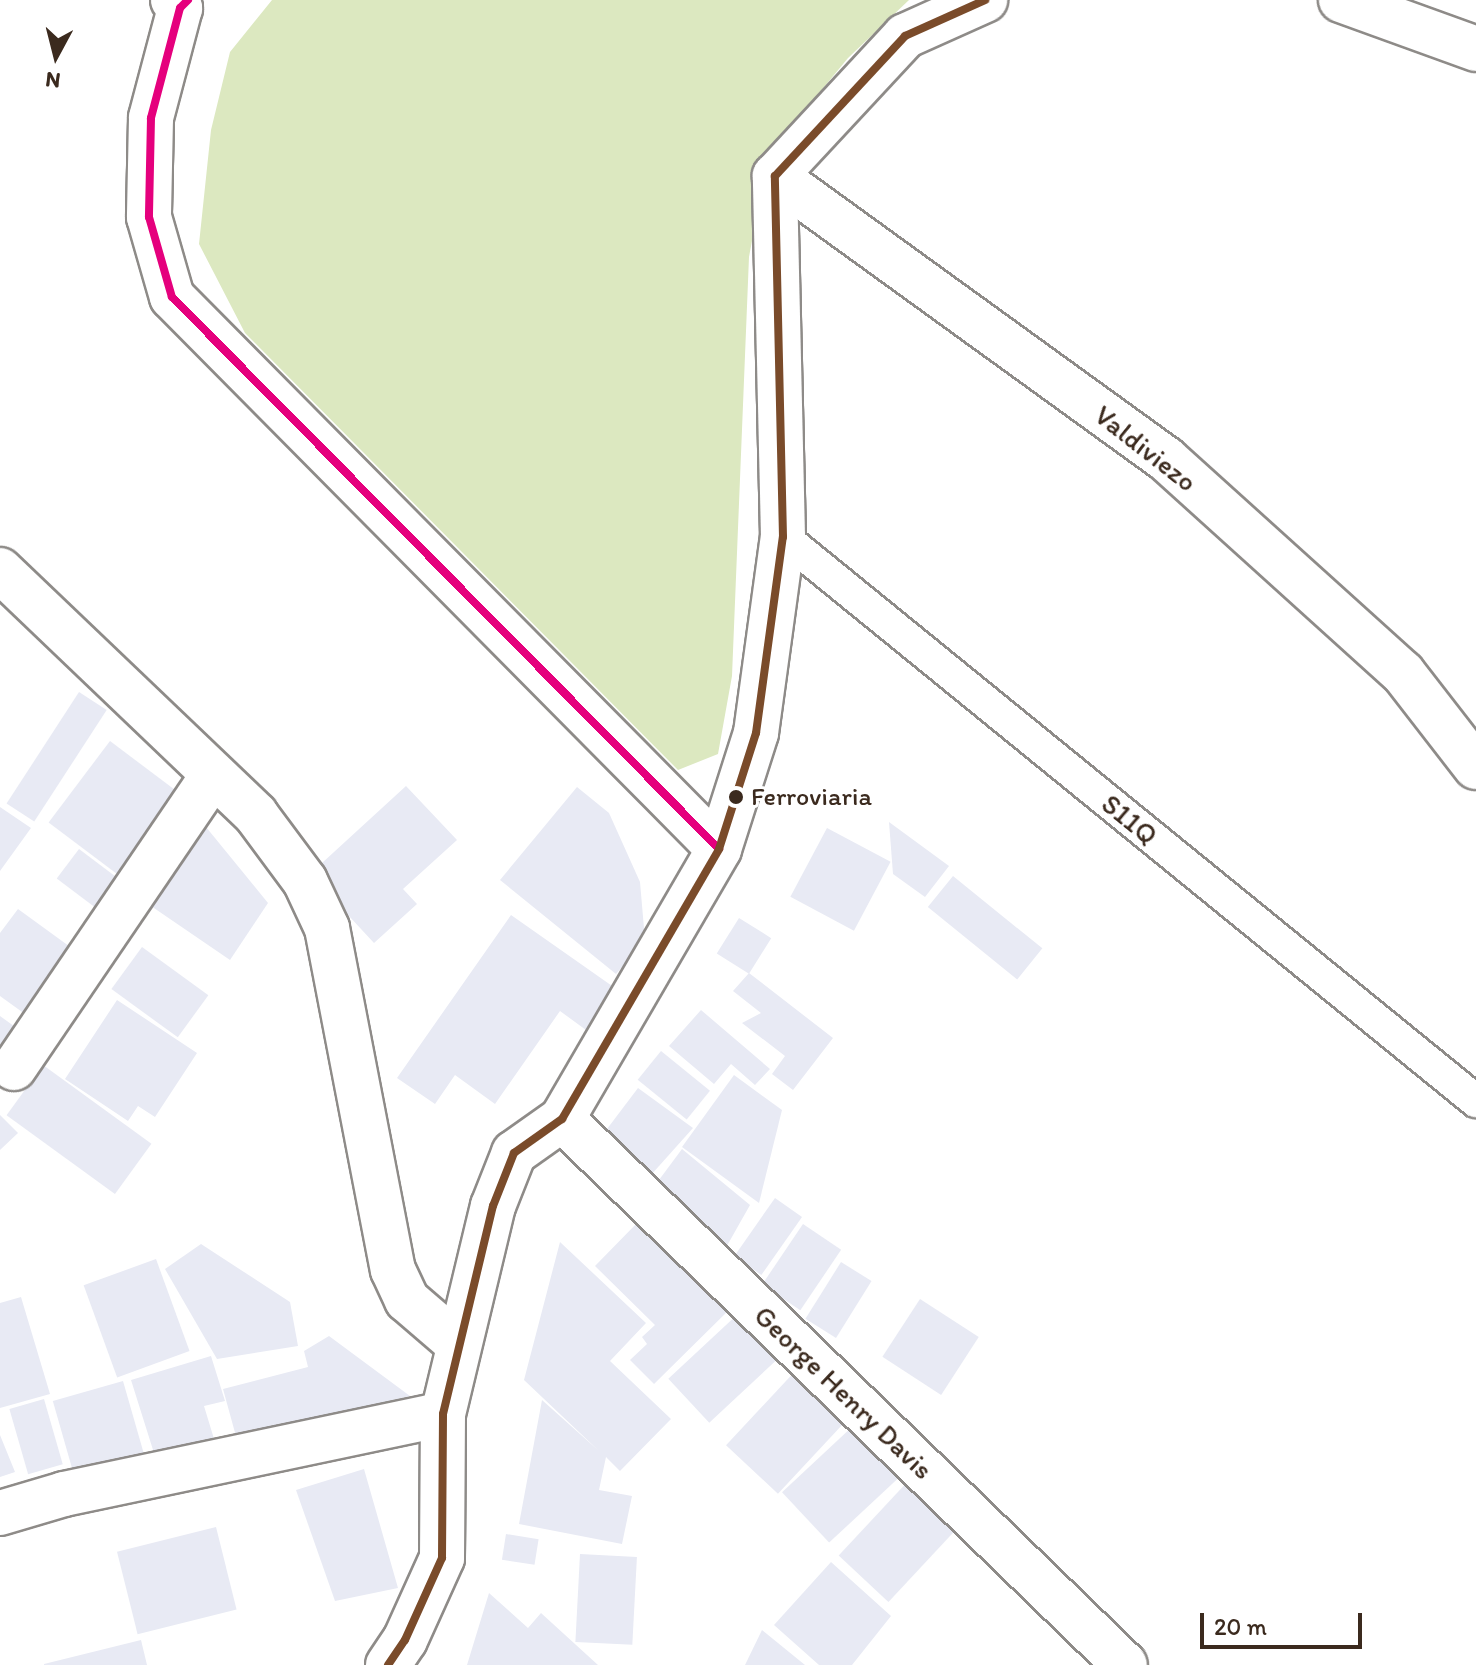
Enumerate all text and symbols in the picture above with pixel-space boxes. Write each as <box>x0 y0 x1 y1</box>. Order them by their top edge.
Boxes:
north arrow <box>16 16 96 96</box>
text: N <box>44 66 62 95</box>
street label: Valdiviezo <box>1088 398 1204 498</box>
place label: Ferroviaria <box>751 781 872 813</box>
street label: S11Q <box>1095 786 1165 852</box>
marker: Ferroviaria <box>728 789 744 805</box>
street label: George Henry Davis <box>747 1298 941 1486</box>
scale bar <box>1204 1597 1366 1647</box>
text: 20 m <box>1214 1612 1267 1641</box>

